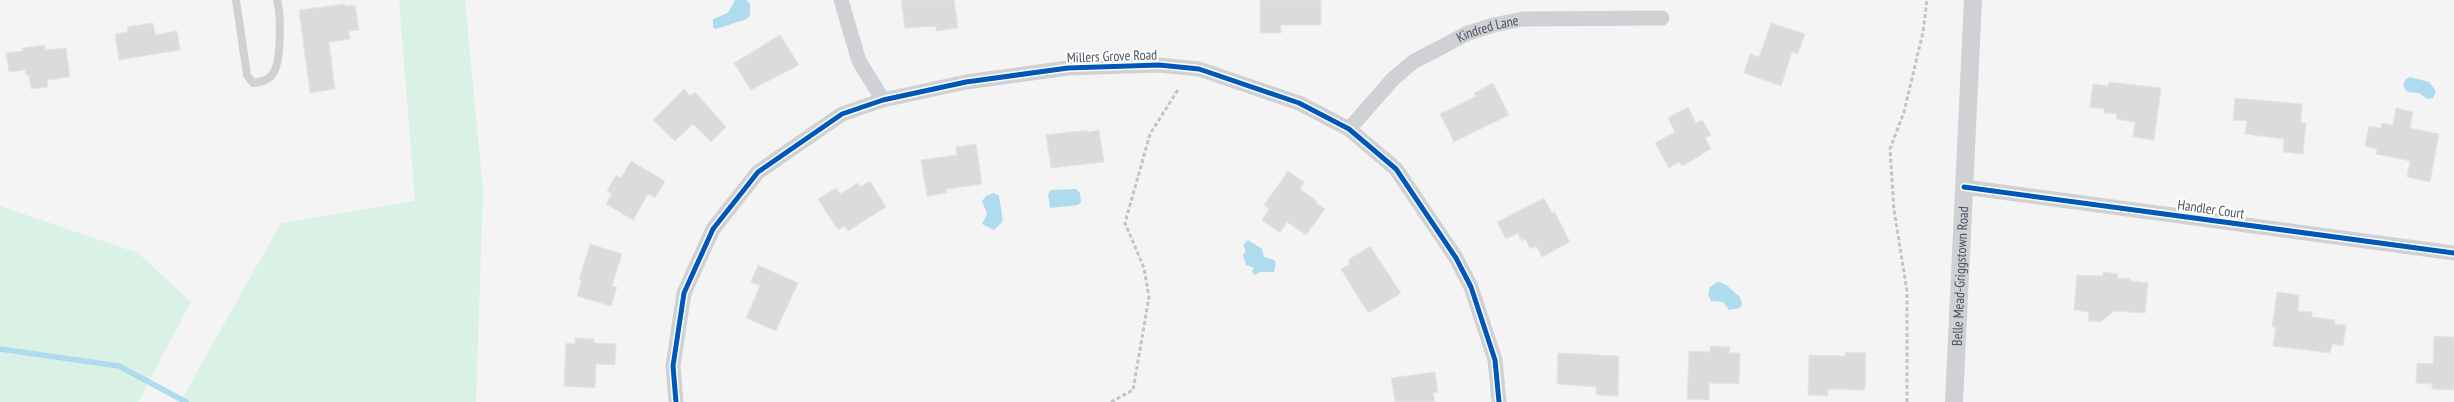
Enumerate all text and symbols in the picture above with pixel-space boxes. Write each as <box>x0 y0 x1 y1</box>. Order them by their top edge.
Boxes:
street label: Kindred Lane <box>1453 11 1520 47</box>
street label: Millers Grove Road <box>1066 45 1158 67</box>
street label: Handler Court <box>2176 195 2246 223</box>
street label: Belle Mead-Griggstown Road <box>1948 206 1972 346</box>

